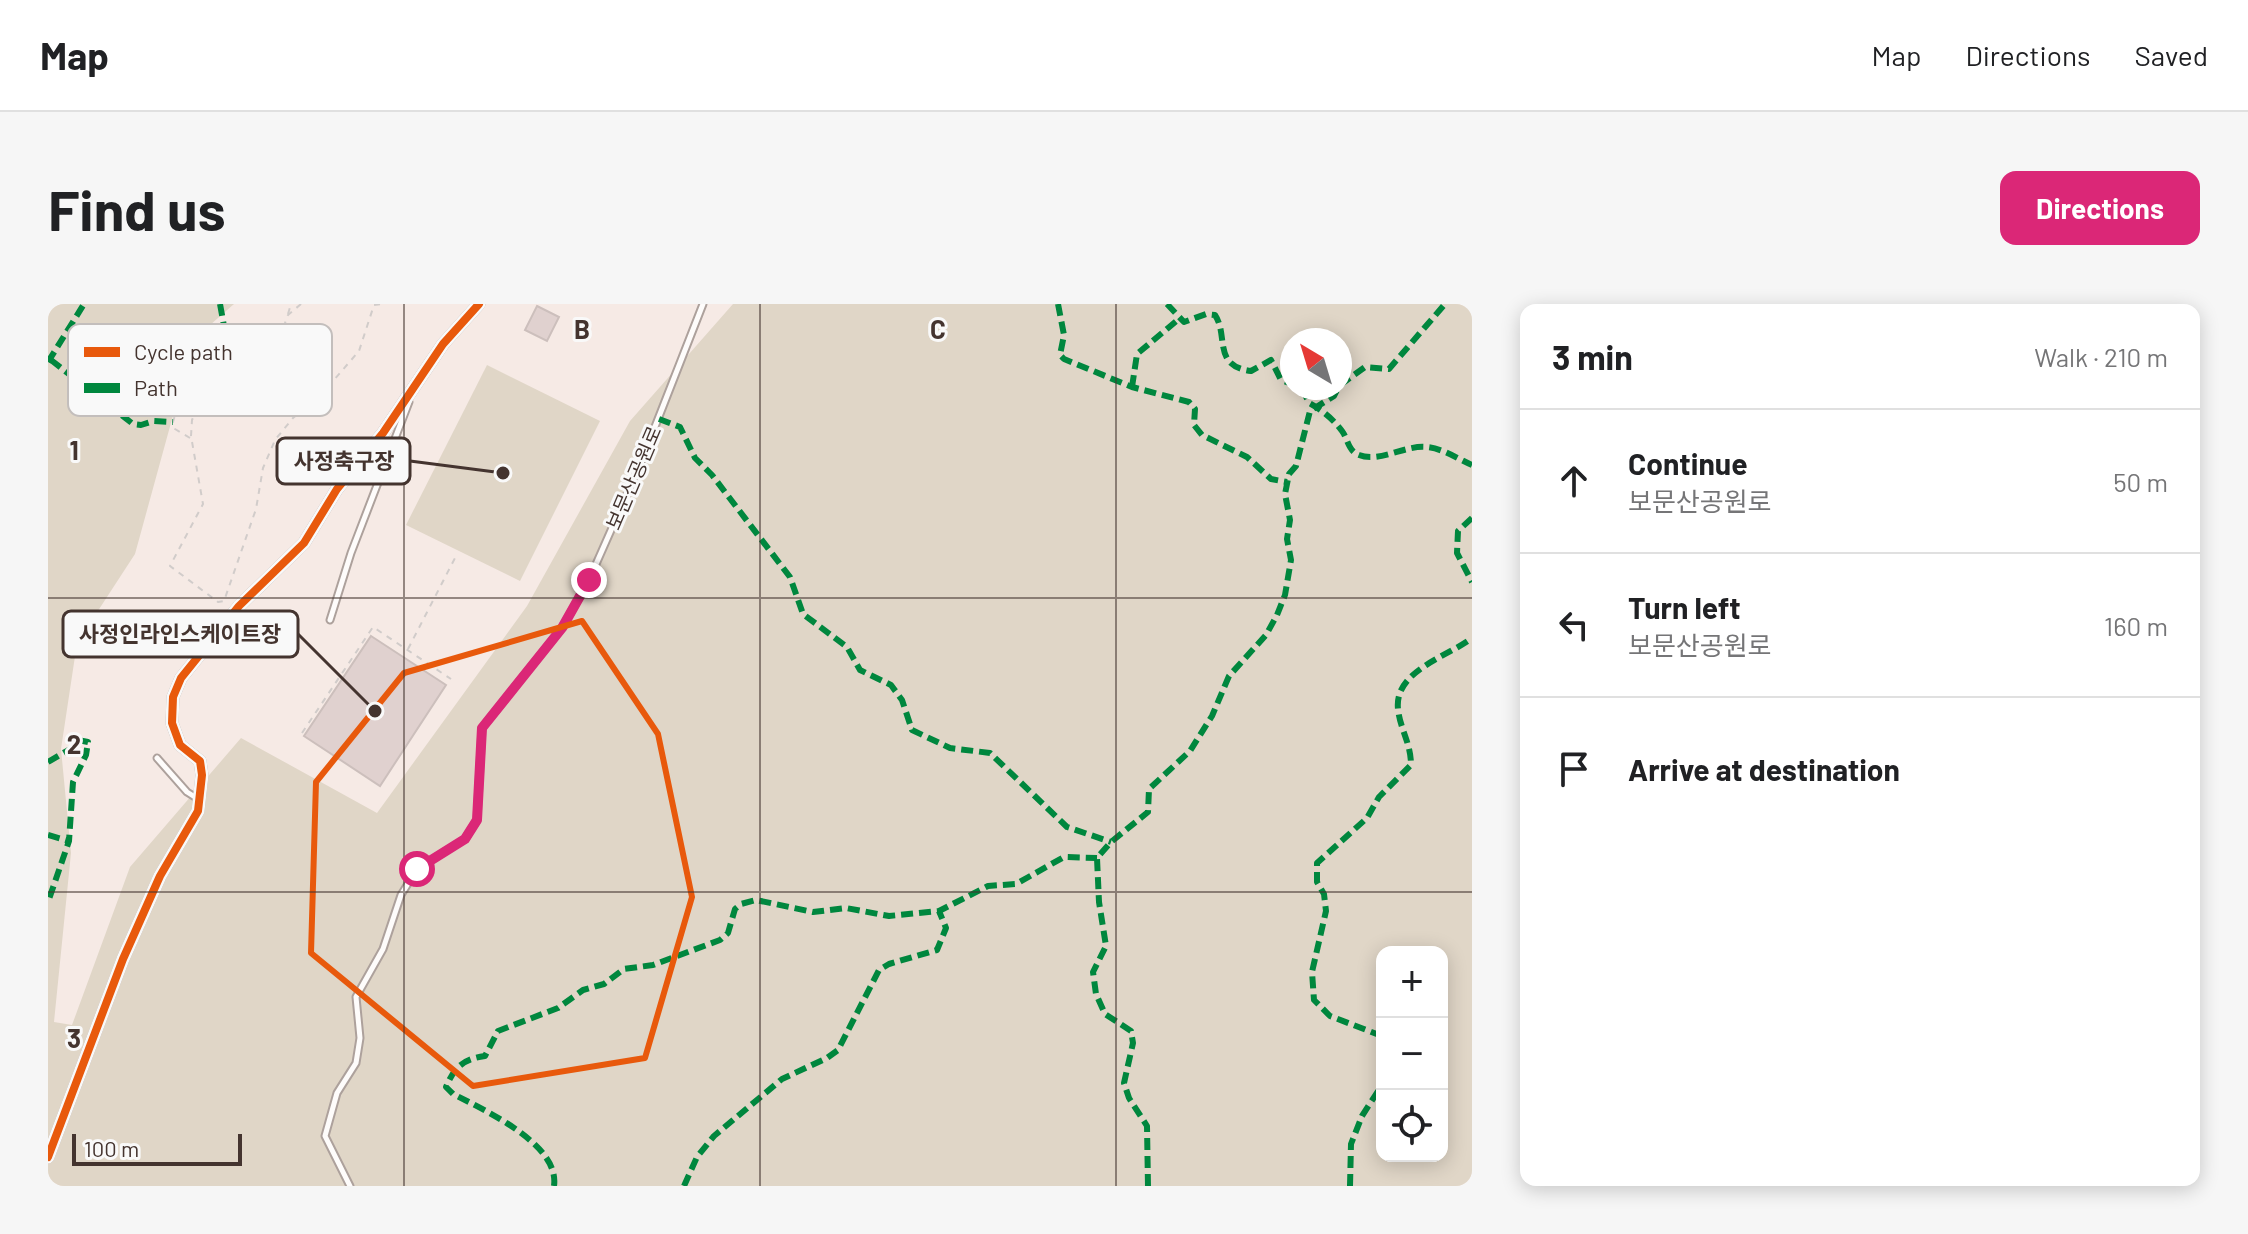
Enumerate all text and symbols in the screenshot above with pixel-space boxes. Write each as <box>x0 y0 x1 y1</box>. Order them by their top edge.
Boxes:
text: Map <box>40 32 109 78</box>
text: Map <box>1872 38 1921 72</box>
text: Directions <box>1965 38 2091 72</box>
text: Saved <box>2135 38 2208 72</box>
button: Directions <box>2000 171 2200 245</box>
text: Find us <box>48 175 226 242</box>
text: B <box>574 313 590 344</box>
text: C <box>930 313 946 344</box>
legend <box>68 324 332 416</box>
north arrow <box>1280 328 1352 400</box>
text: 3 min <box>1552 336 1633 377</box>
text: Cycle path <box>134 338 233 364</box>
text: Walk · 210 m <box>2034 341 2168 372</box>
text: Path <box>134 374 178 400</box>
street label: 보문산공원로 <box>600 422 666 533</box>
text: 1 <box>69 434 79 465</box>
callout: 사정축구장 <box>277 438 410 484</box>
text: Continue <box>1628 445 1748 481</box>
text: 사정축구장 <box>293 447 395 473</box>
icon: ahead <box>1552 459 1596 503</box>
text: 50 m <box>2113 466 2168 497</box>
text: 보문산공원로 <box>1628 485 1772 516</box>
route end <box>571 562 607 598</box>
text: Turn left <box>1628 589 1741 625</box>
icon: left <box>1552 603 1596 647</box>
text: 160 m <box>2104 610 2168 641</box>
callout: 사정인라인스케이트장 <box>63 611 298 657</box>
text: 사정인라인스케이트장 <box>79 620 281 646</box>
text: 보문산공원로 <box>1628 629 1772 660</box>
text: 2 <box>67 728 81 759</box>
icon: arrive <box>1552 747 1596 791</box>
text: Arrive at destination <box>1628 751 1900 787</box>
route start <box>399 851 435 887</box>
map controls <box>1376 946 1448 1162</box>
button: + <box>1376 946 1448 1018</box>
button: − <box>1376 1018 1448 1090</box>
text: 3 <box>67 1022 81 1053</box>
button: locate <box>1376 1090 1448 1162</box>
scale bar <box>72 1130 242 1166</box>
text: 100 m <box>84 1135 139 1161</box>

